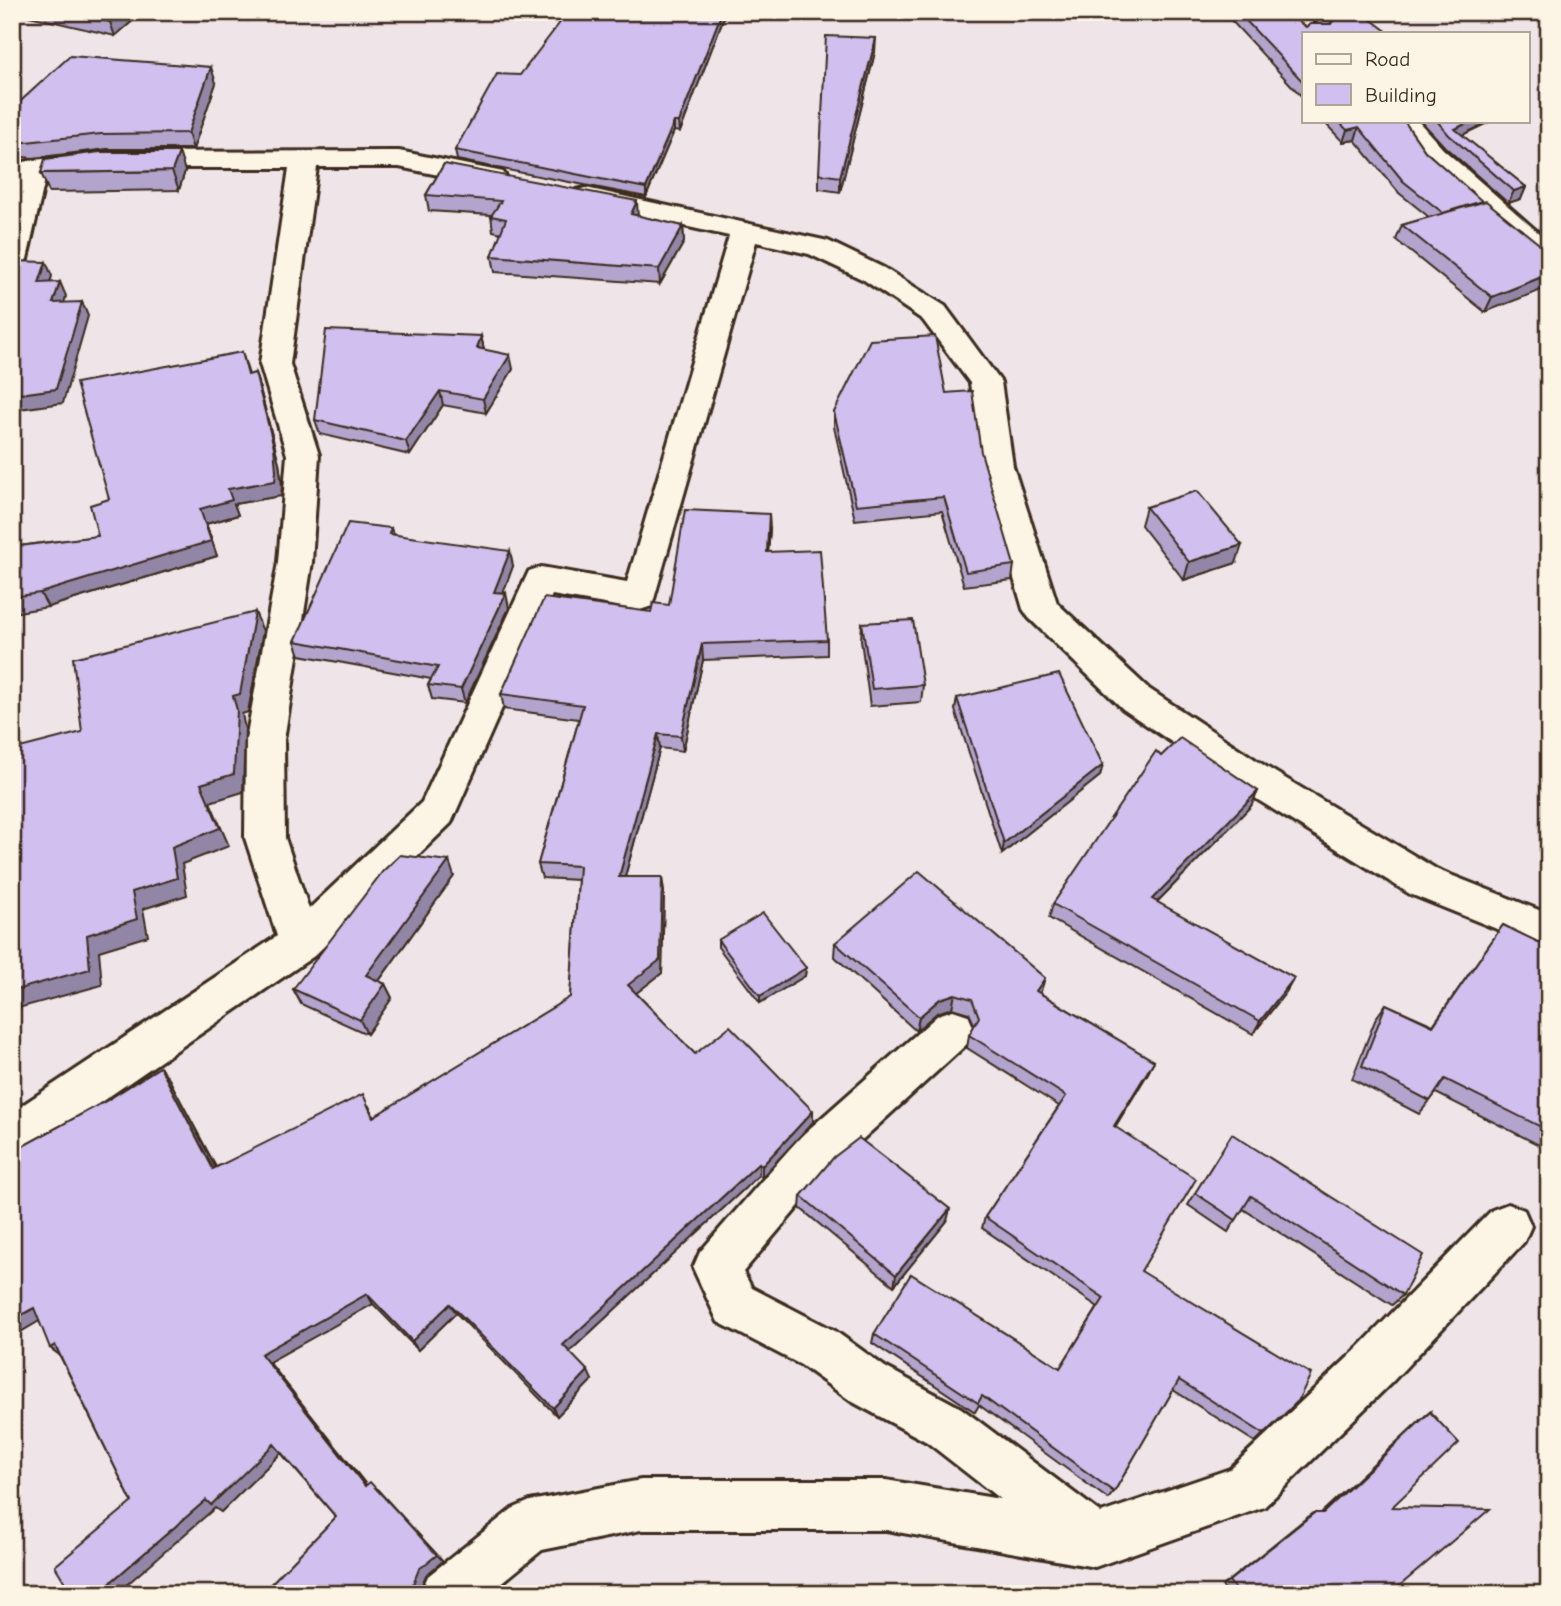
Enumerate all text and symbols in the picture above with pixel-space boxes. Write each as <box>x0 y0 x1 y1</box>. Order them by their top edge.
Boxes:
legend <box>1302 32 1530 122</box>
text: Road <box>1365 47 1410 71</box>
text: Building <box>1365 83 1437 107</box>

